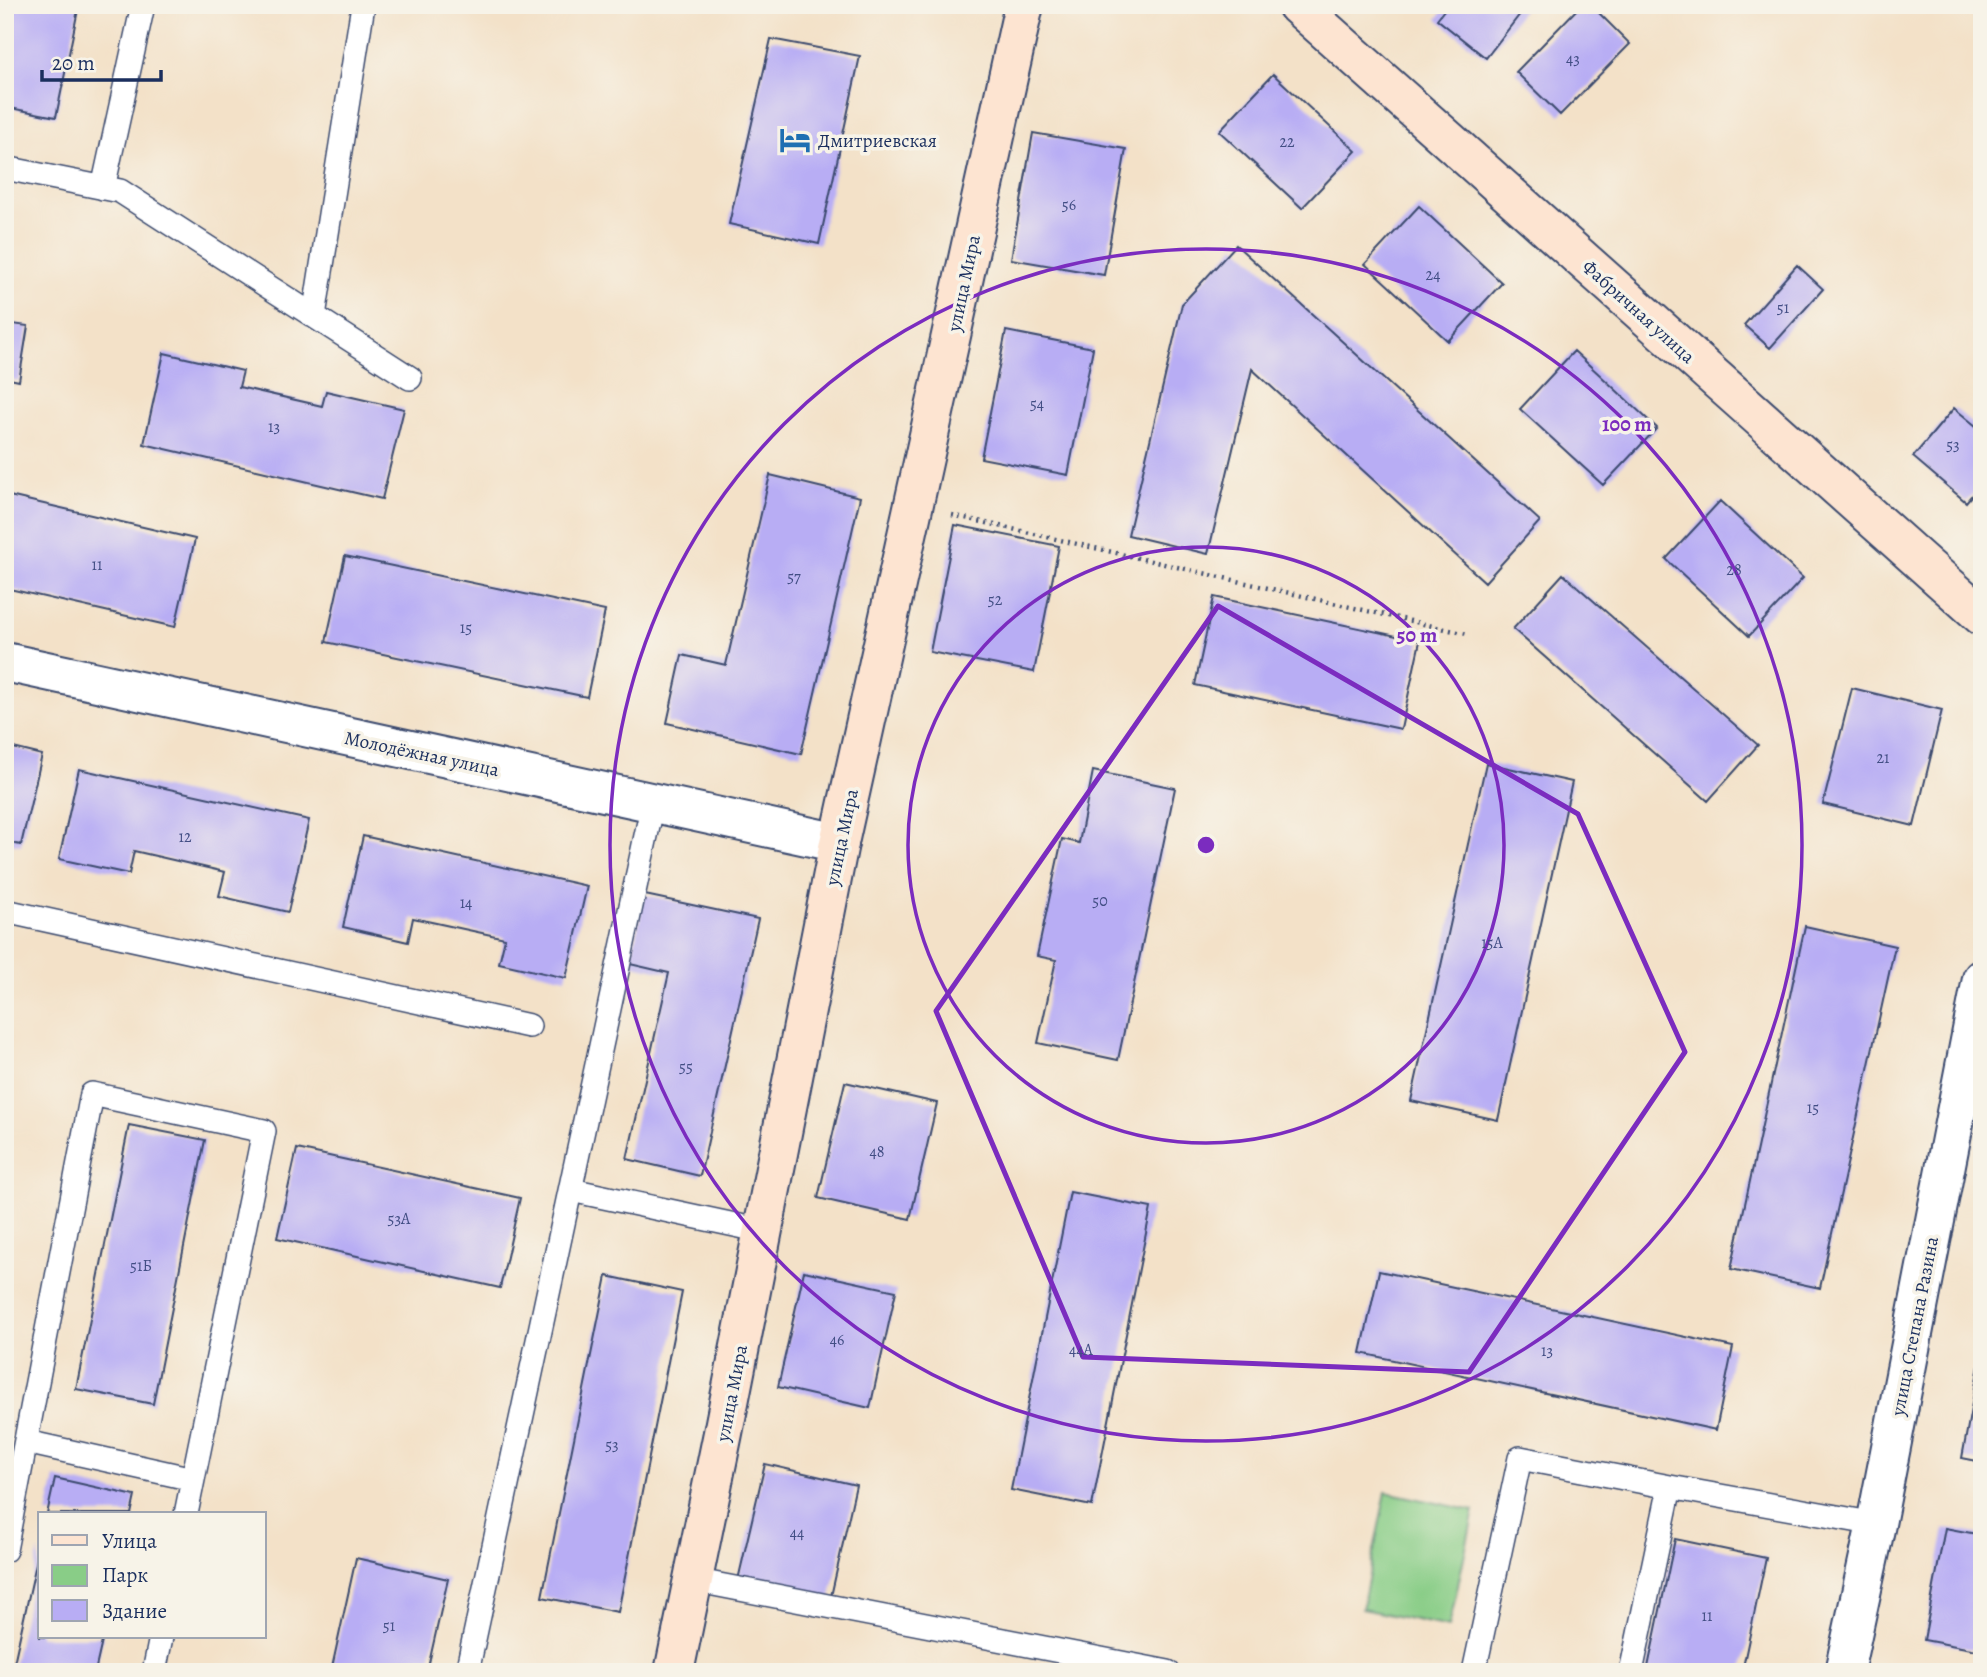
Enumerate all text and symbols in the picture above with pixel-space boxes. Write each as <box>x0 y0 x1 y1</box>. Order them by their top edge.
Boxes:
scale bar <box>42 38 161 82</box>
house number: 43 <box>1566 48 1580 70</box>
text: 20 m <box>52 49 95 77</box>
hotel icon: Дмитриевская <box>778 123 812 157</box>
place label: Дмитриевская <box>818 128 937 154</box>
house number: 22 <box>1279 131 1295 153</box>
house number: 56 <box>1062 194 1076 216</box>
street label: улица Мира <box>941 232 987 335</box>
street label: Фабричная улица <box>1576 254 1701 370</box>
house number: 24 <box>1426 264 1440 286</box>
house number: 51 <box>1777 297 1790 319</box>
house number: 54 <box>1030 393 1044 415</box>
text: 100 m <box>1602 410 1652 438</box>
house number: 13 <box>268 416 280 438</box>
house number: 53 <box>1946 434 1960 456</box>
house number: 11 <box>92 554 103 576</box>
house number: 28 <box>1726 559 1742 581</box>
house number: 57 <box>787 566 801 588</box>
house number: 52 <box>988 589 1003 611</box>
house number: 15 <box>460 617 472 639</box>
text: 50 m <box>1397 621 1438 649</box>
street label: Молодёжная улица <box>342 725 502 783</box>
house number: 21 <box>1876 747 1890 769</box>
street label: улица Мира <box>819 786 865 889</box>
house number: 12 <box>178 826 192 848</box>
centre of rings <box>1194 833 1218 857</box>
house number: 50 <box>1092 890 1108 912</box>
house number: 14 <box>460 892 472 914</box>
house number: 15А <box>1481 932 1504 954</box>
house number: 55 <box>679 1056 693 1078</box>
house number: 15 <box>1807 1097 1819 1119</box>
house number: 48 <box>869 1141 885 1163</box>
house number: 53А <box>388 1208 411 1230</box>
street label: улица Степана Разина <box>1885 1234 1945 1419</box>
house number: 51Б <box>130 1255 152 1277</box>
house number: 46 <box>830 1329 844 1351</box>
house number: 44А <box>1069 1339 1094 1361</box>
house number: 13 <box>1541 1340 1553 1362</box>
street label: улица Мира <box>710 1342 754 1445</box>
house number: 53 <box>605 1434 619 1456</box>
legend <box>38 1512 266 1638</box>
house number: 44 <box>790 1522 804 1544</box>
text: Улица <box>102 1527 157 1555</box>
text: Парк <box>102 1561 148 1589</box>
text: Здание <box>102 1597 167 1625</box>
house number: 11 <box>1702 1605 1713 1627</box>
house number: 51 <box>383 1615 396 1637</box>

